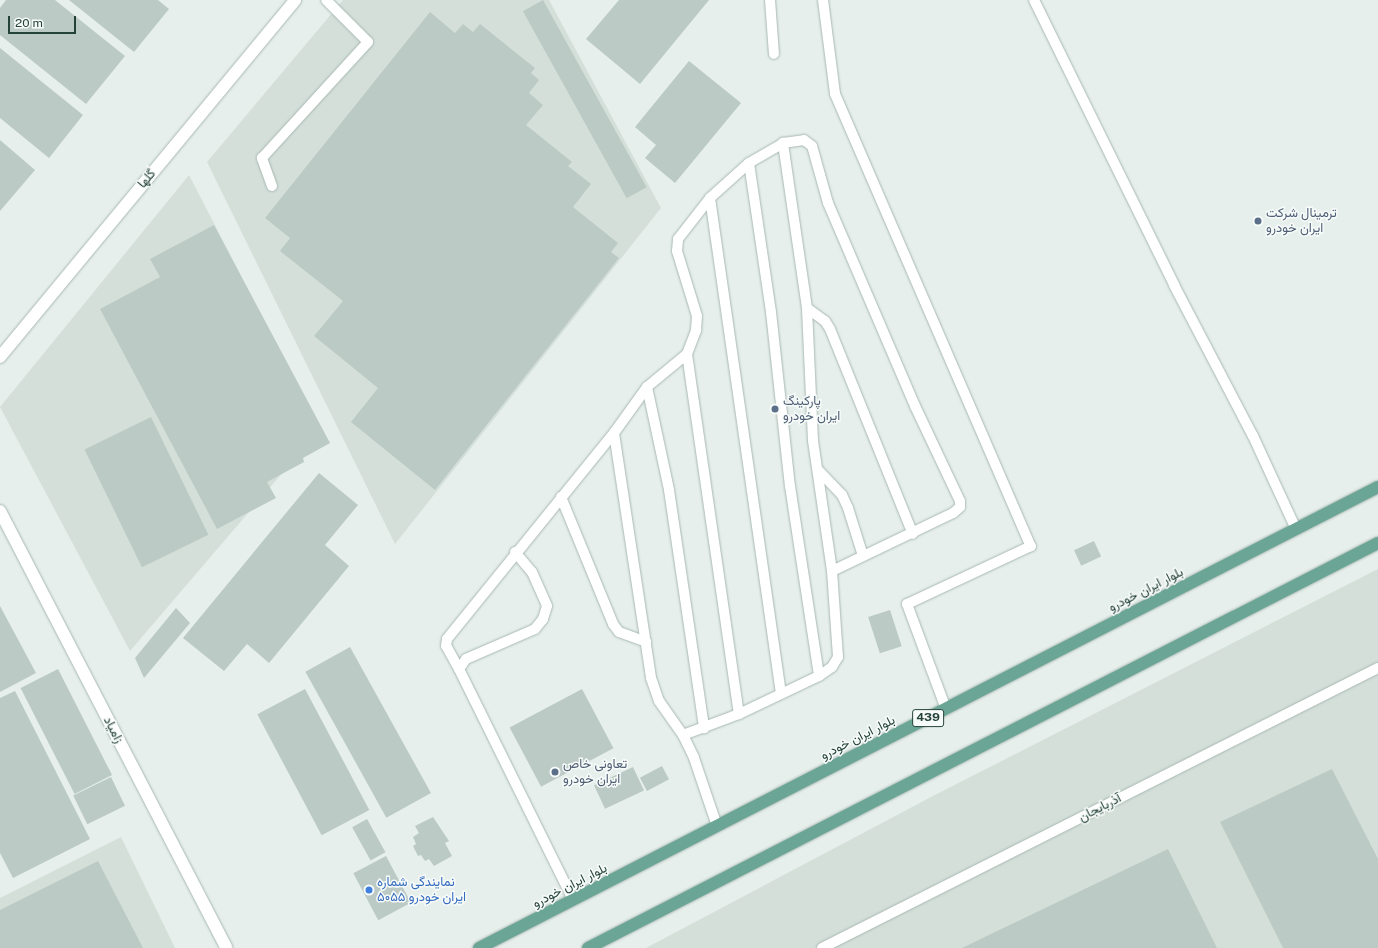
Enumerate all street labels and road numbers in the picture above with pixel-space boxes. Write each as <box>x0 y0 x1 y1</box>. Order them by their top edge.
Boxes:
street label: گلها <box>135 166 159 192</box>
street label: بلوار ایران خودرو <box>1106 564 1186 616</box>
road number: 439 <box>912 708 944 728</box>
street label: بلوار ایران خودرو <box>818 712 898 764</box>
street label: زامیاد <box>100 714 126 746</box>
street label: آذربایجان <box>1076 791 1124 825</box>
street label: بلوار ایران خودرو <box>530 860 610 912</box>

